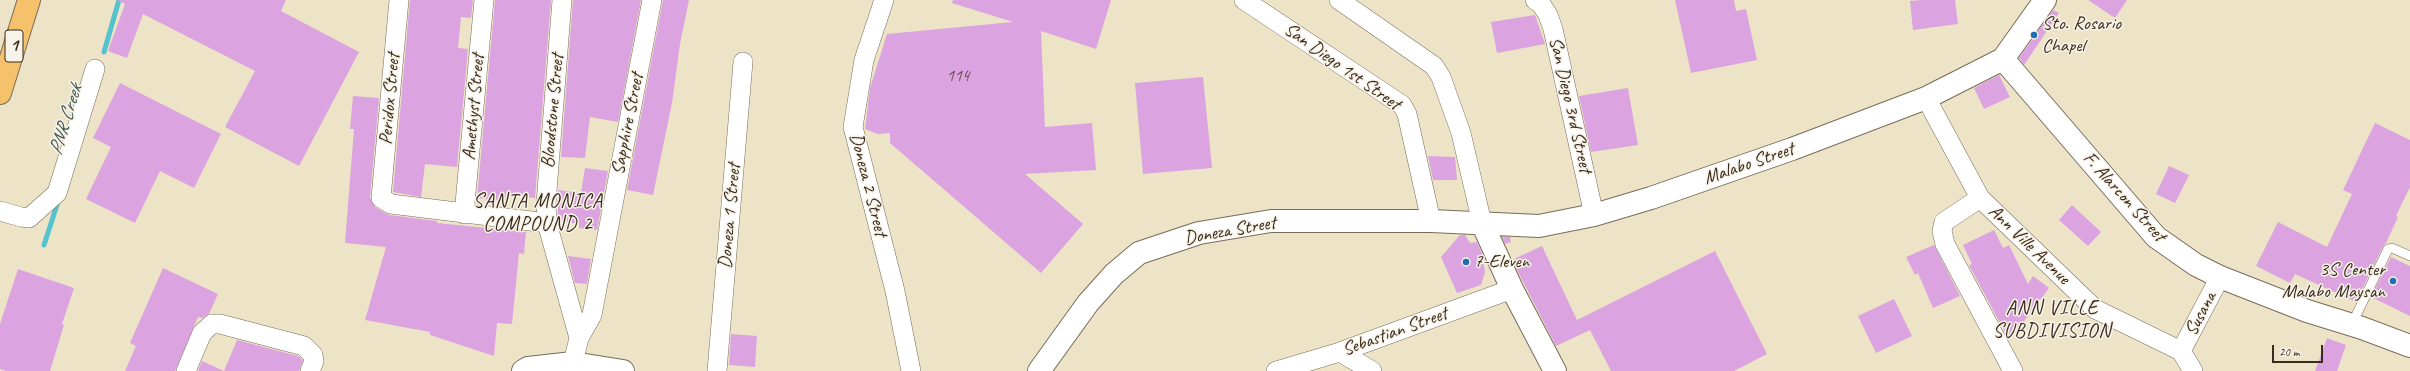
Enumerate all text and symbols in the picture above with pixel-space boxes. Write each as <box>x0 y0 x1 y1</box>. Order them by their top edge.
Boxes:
place label: Sto. Rosario Chapel <box>2042 13 2121 57</box>
street label: San Diego 1st Street <box>1279 18 1405 116</box>
road number: 1 <box>5 30 23 62</box>
marker: Sto. Rosario Chapel <box>2029 30 2039 40</box>
street label: San Diego 3rd Street <box>1543 35 1597 175</box>
street label: Peridox Street <box>375 52 405 146</box>
street label: Amethyst Street <box>458 53 490 161</box>
street label: Bloodstone Street <box>537 53 569 169</box>
house number: 114 <box>947 67 969 87</box>
street label: Sapphire Street <box>607 71 649 177</box>
water label: PNR Creek <box>44 82 88 158</box>
street label: Doneza 2 Street <box>844 131 892 239</box>
street label: Malabo Street <box>1701 138 1797 190</box>
street label: F. Alarcon Street <box>2078 147 2170 247</box>
street label: Doneza 1 Street <box>714 162 746 270</box>
district label: SANTA MONICA COMPOUND 2 <box>473 190 603 237</box>
street label: Ann Ville Avenue <box>1983 200 2075 290</box>
street label: Doneza Street <box>1183 212 1277 250</box>
place label: 7-Eleven <box>1474 251 1529 273</box>
marker: 7-Eleven <box>1461 257 1471 267</box>
place label: 3S Center Malabo Maysan <box>2282 259 2385 303</box>
marker: 3S Center Malabo Maysan <box>2388 276 2398 286</box>
street label: Susana <box>2180 288 2222 340</box>
district label: ANN VILLE SUBDIVISION <box>1994 297 2110 344</box>
street label: Sebastian Street <box>1339 302 1451 362</box>
scale bar <box>2274 337 2325 363</box>
text: 20 m <box>2279 344 2299 360</box>

